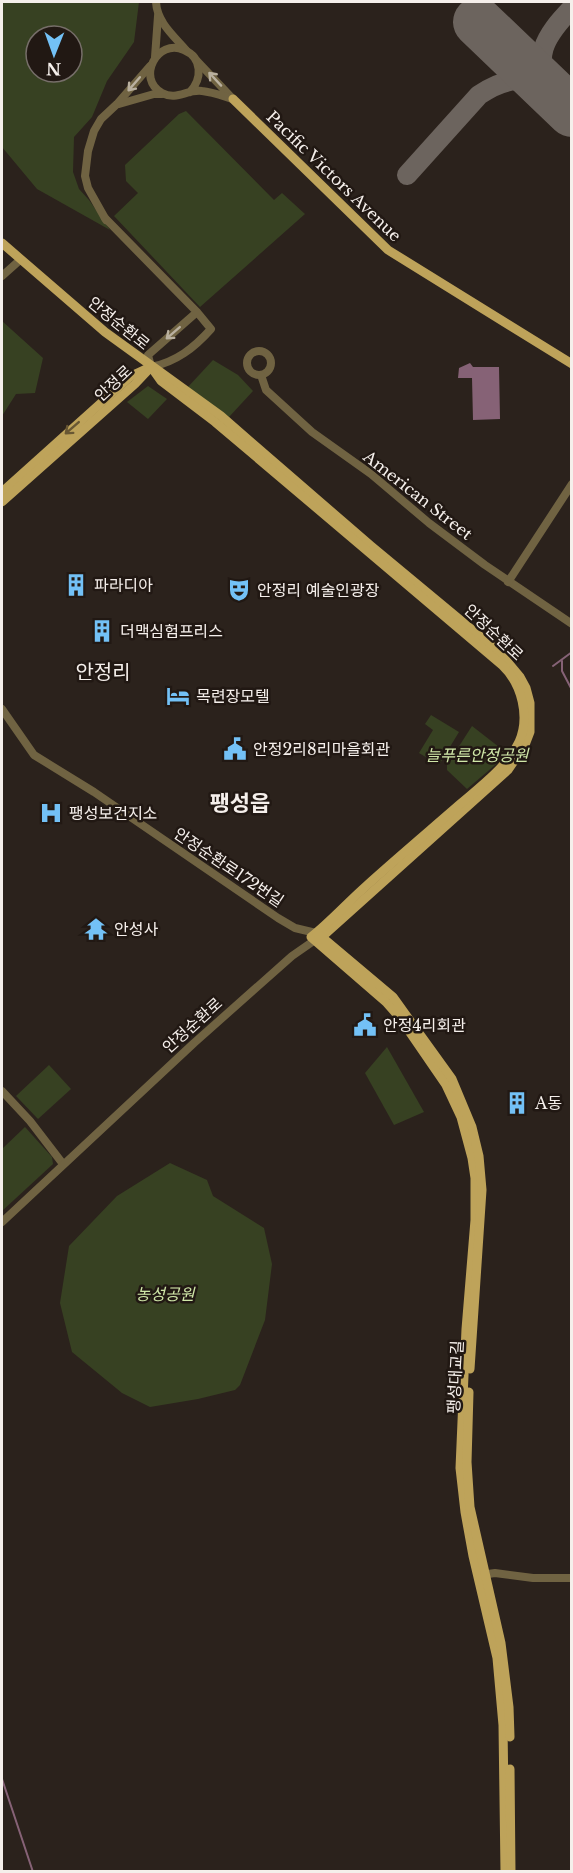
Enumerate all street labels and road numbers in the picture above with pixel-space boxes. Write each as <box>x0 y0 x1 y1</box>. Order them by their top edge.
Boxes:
street label: Pacific Victors Avenue <box>263 107 405 245</box>
street label: 안정순환로 <box>84 292 154 354</box>
street label: 안정로 <box>90 360 136 405</box>
street label: American Street <box>359 446 477 544</box>
street label: 안정순환로 <box>460 600 528 665</box>
street label: 안정순환로172번길 <box>170 823 288 911</box>
street label: 안정순환로 <box>158 993 226 1057</box>
street label: 팽성대교길 <box>443 1340 467 1414</box>

